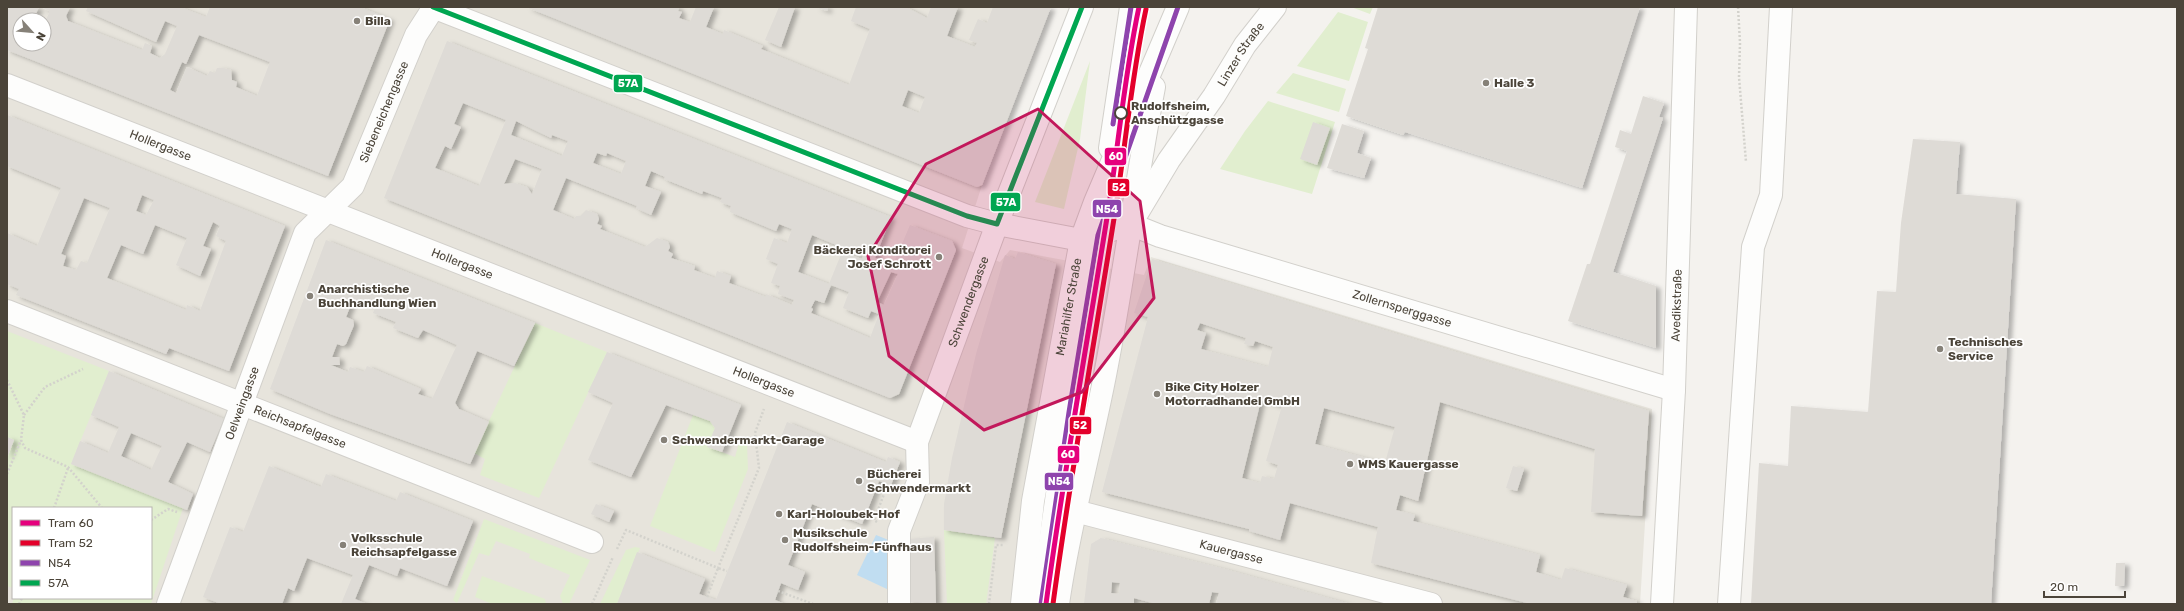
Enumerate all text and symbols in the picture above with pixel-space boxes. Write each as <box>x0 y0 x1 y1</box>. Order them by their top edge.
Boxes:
north arrow <box>12 12 52 52</box>
place label: Billa <box>365 14 391 28</box>
marker: Billa <box>352 16 362 26</box>
street label: Linzer Straße <box>1215 19 1267 89</box>
text: N <box>33 30 48 43</box>
street label: Siebeneichengasse <box>357 59 411 165</box>
line badge: 57A <box>613 74 643 93</box>
place label: Halle 3 <box>1494 76 1535 90</box>
text: 57A <box>618 77 638 90</box>
marker: Halle 3 <box>1481 78 1491 88</box>
place label: Rudolfsheim, Anschützgasse <box>1131 99 1224 127</box>
marker: Rudolfsheim, Anschützgasse <box>1114 106 1128 120</box>
street label: Hollergasse <box>128 127 194 164</box>
line badge: 60 <box>1104 147 1127 166</box>
text: 60 <box>1109 150 1123 163</box>
line badge: 52 <box>1107 178 1130 197</box>
text: 52 <box>1112 181 1126 194</box>
line badge: 57A <box>990 192 1021 212</box>
text: 57A <box>996 196 1016 209</box>
line badge: N54 <box>1092 199 1122 218</box>
text: N54 <box>1096 203 1119 216</box>
place label: Bäckerei Konditorei Josef Schrott <box>813 243 931 271</box>
street label: Hollergasse <box>429 245 495 282</box>
marker: Bäckerei Konditorei Josef Schrott <box>934 252 944 262</box>
street label: Schwendergasse <box>945 254 992 349</box>
street label: Mariahilfer Straße <box>1053 257 1085 357</box>
street label: Avedikstraße <box>1669 269 1685 342</box>
place label: Anarchistische Buchhandlung Wien <box>318 282 437 310</box>
street label: Zollernsperggasse <box>1351 287 1454 330</box>
marker: Anarchistische Buchhandlung Wien <box>305 291 315 301</box>
place label: Technisches Service <box>1948 335 2023 363</box>
marker: Technisches Service <box>1935 344 1945 354</box>
street label: Hollergasse <box>731 363 797 400</box>
street label: Oelweingasse <box>222 364 262 442</box>
place label: Bike City Holzer Motorradhandel GmbH <box>1165 380 1300 408</box>
marker: Bike City Holzer Motorradhandel GmbH <box>1152 389 1162 399</box>
street label: Reichsapfelgasse <box>252 402 348 451</box>
line badge: 52 <box>1069 416 1092 435</box>
text: 52 <box>1073 419 1087 432</box>
place label: Schwendermarkt-Garage <box>672 433 824 447</box>
marker: Schwendermarkt-Garage <box>659 435 669 445</box>
line badge: 60 <box>1057 445 1080 464</box>
text: 60 <box>1061 448 1075 461</box>
place label: WMS Kauergasse <box>1358 457 1459 471</box>
marker: WMS Kauergasse <box>1345 459 1355 469</box>
place label: Bücherei Schwendermarkt <box>867 467 971 495</box>
line badge: N54 <box>1044 472 1074 491</box>
text: N54 <box>1048 475 1071 488</box>
marker: Bücherei Schwendermarkt <box>854 476 864 486</box>
legend <box>12 507 152 599</box>
place label: Karl-Holoubek-Hof <box>787 507 900 521</box>
marker: Karl-Holoubek-Hof <box>774 509 784 519</box>
text: Tram 60 <box>48 516 94 530</box>
place label: Musikschule Rudolfsheim-Fünfhaus <box>793 526 932 554</box>
place label: Volksschule Reichsapfelgasse <box>351 531 457 559</box>
marker: Musikschule Rudolfsheim-Fünfhaus <box>780 535 790 545</box>
text: Tram 52 <box>48 536 93 550</box>
street label: Kauergasse <box>1198 537 1265 567</box>
marker: Volksschule Reichsapfelgasse <box>338 540 348 550</box>
text: N54 <box>48 556 71 570</box>
scale bar <box>2044 573 2125 599</box>
text: 57A <box>48 576 69 590</box>
text: 20 m <box>2050 580 2078 594</box>

